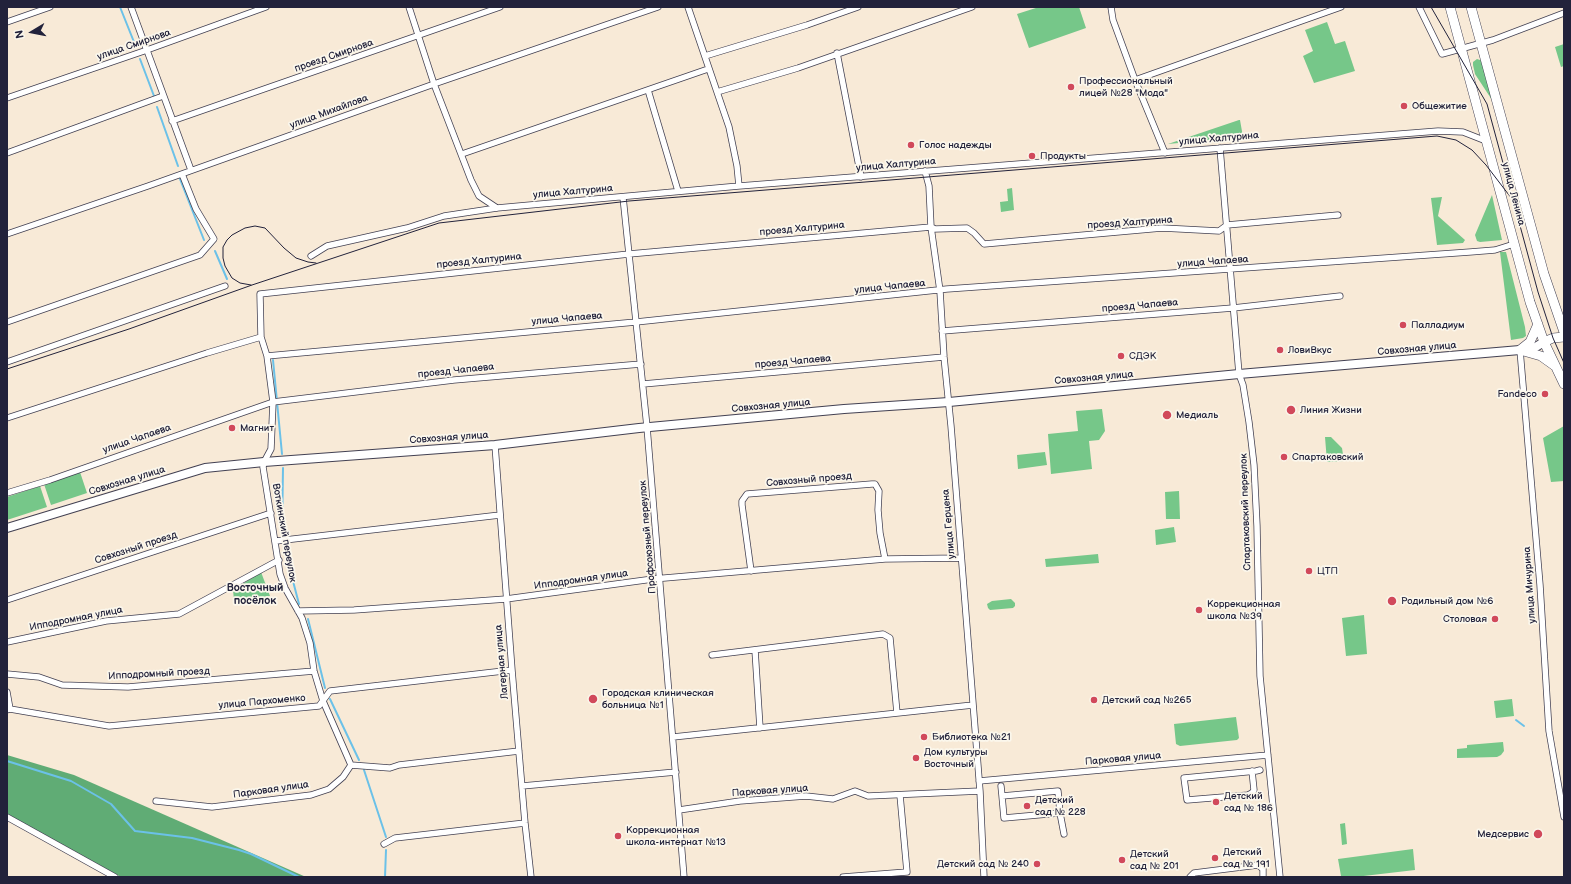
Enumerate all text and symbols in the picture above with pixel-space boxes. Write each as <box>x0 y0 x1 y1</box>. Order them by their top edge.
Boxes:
north arrow <box>12 12 52 52</box>
street label: улица Смирнова <box>96 27 172 63</box>
text: N <box>13 29 27 39</box>
street label: проезд Смирнова <box>293 37 375 75</box>
place label: Профессиональный лицей №28 "Мода" <box>1079 75 1173 98</box>
marker: Профессиональный лицей №28 "Мода" <box>1066 82 1076 92</box>
street label: улица Михайлова <box>288 92 370 132</box>
place label: Общежитие <box>1412 100 1467 112</box>
marker: Общежитие <box>1399 101 1409 111</box>
street label: улица Халтурина <box>1179 130 1259 148</box>
place label: Голос надежды <box>919 139 992 151</box>
marker: Голос надежды <box>906 140 916 150</box>
place label: Продукты <box>1040 150 1086 162</box>
marker: Продукты <box>1027 151 1037 161</box>
street label: улица Халтурина <box>856 156 936 174</box>
street label: улица Ленина <box>1499 161 1527 227</box>
street label: улица Халтурина <box>533 183 613 201</box>
street label: проезд Халтурина <box>1087 214 1173 232</box>
street label: проезд Халтурина <box>759 219 845 239</box>
street label: проезд Халтурина <box>436 251 522 271</box>
street label: улица Чапаева <box>1177 254 1249 270</box>
street label: улица Чапаева <box>854 277 926 297</box>
street label: проезд Чапаева <box>1101 297 1179 315</box>
street label: улица Чапаева <box>531 310 603 328</box>
place label: Палладиум <box>1411 319 1465 331</box>
marker: Палладиум <box>1398 320 1408 330</box>
street label: Совхозная улица <box>1377 340 1457 358</box>
place label: ЛовиВкус <box>1288 344 1332 356</box>
marker: ЛовиВкус <box>1275 345 1285 355</box>
place label: СДЭК <box>1129 350 1156 362</box>
marker: СДЭК <box>1116 351 1126 361</box>
street label: проезд Чапаева <box>754 353 832 371</box>
street label: проезд Чапаева <box>417 361 495 381</box>
street label: Совхозная улица <box>1054 369 1134 387</box>
place label: Fandeco <box>1497 388 1537 400</box>
marker: Fandeco <box>1540 389 1550 399</box>
street label: Совхозная улица <box>731 397 811 415</box>
marker: Линия Жизни <box>1285 404 1297 416</box>
place label: Линия Жизни <box>1300 404 1362 416</box>
marker: Медиаль <box>1161 409 1173 421</box>
place label: Медиаль <box>1176 409 1218 421</box>
street label: улица Чапаева <box>101 422 173 456</box>
place label: Магнит <box>240 422 274 434</box>
marker: Магнит <box>227 423 237 433</box>
street label: Совхозная улица <box>409 429 489 447</box>
place label: Спартаковский <box>1292 451 1363 463</box>
marker: Спартаковский <box>1279 452 1289 462</box>
street label: Спартаковский переулок <box>1238 453 1254 571</box>
street label: Совхозная улица <box>87 464 167 498</box>
street label: Совхозный проезд <box>766 470 852 490</box>
street label: Профсоюзный переулок <box>637 480 659 594</box>
street label: Воткинский переулок <box>269 483 299 583</box>
street label: улица Герцена <box>940 489 958 559</box>
street label: Совхозный проезд <box>93 529 179 567</box>
street label: улица Мичурина <box>1521 546 1539 624</box>
place label: ЦТП <box>1317 565 1338 577</box>
marker: ЦТП <box>1304 566 1314 576</box>
street label: Ипподромная улица <box>533 567 629 593</box>
district label: Восточный посёлок <box>227 581 283 607</box>
marker: Родильный дом №6 <box>1386 595 1398 607</box>
place label: Родильный дом №6 <box>1401 595 1493 607</box>
place label: Коррекционная школа №39 <box>1207 598 1280 622</box>
street label: Ипподромная улица <box>28 604 124 634</box>
marker: Коррекционная школа №39 <box>1194 605 1204 615</box>
place label: Столовая <box>1443 613 1487 625</box>
marker: Столовая <box>1490 614 1500 624</box>
street label: Лагерная улица <box>493 624 511 700</box>
street label: Ипподромный проезд <box>108 665 210 683</box>
place label: Городская клиническая больница №1 <box>602 687 714 710</box>
street label: улица Пархоменко <box>218 692 306 712</box>
marker: Городская клиническая больница №1 <box>587 693 599 705</box>
place label: Детский сад №265 <box>1102 694 1191 706</box>
marker: Детский сад №265 <box>1089 695 1099 705</box>
place label: Библиотека №21 <box>932 731 1011 743</box>
marker: Библиотека №21 <box>919 732 929 742</box>
place label: Дом культуры Восточный <box>924 746 987 770</box>
street label: Парковая улица <box>1084 750 1162 768</box>
marker: Дом культуры Восточный <box>911 753 921 763</box>
street label: Парковая улица <box>232 779 310 801</box>
street label: Парковая улица <box>731 782 809 800</box>
place label: Детский сад № 186 <box>1224 790 1273 814</box>
place label: Детский сад № 228 <box>1035 794 1086 818</box>
marker: Детский сад № 186 <box>1211 797 1221 807</box>
marker: Детский сад № 228 <box>1022 801 1032 811</box>
place label: Коррекционная школа-интернат №13 <box>626 824 726 848</box>
place label: Медсервис <box>1477 828 1529 840</box>
marker: Медсервис <box>1532 828 1544 840</box>
marker: Коррекционная школа-интернат №13 <box>613 831 623 841</box>
place label: Детский сад № 191 <box>1223 846 1270 870</box>
place label: Детский сад № 201 <box>1130 848 1179 872</box>
marker: Детский сад № 191 <box>1210 853 1220 863</box>
marker: Детский сад № 201 <box>1117 855 1127 865</box>
place label: Детский сад № 240 <box>937 858 1029 870</box>
marker: Детский сад № 240 <box>1032 859 1042 869</box>

